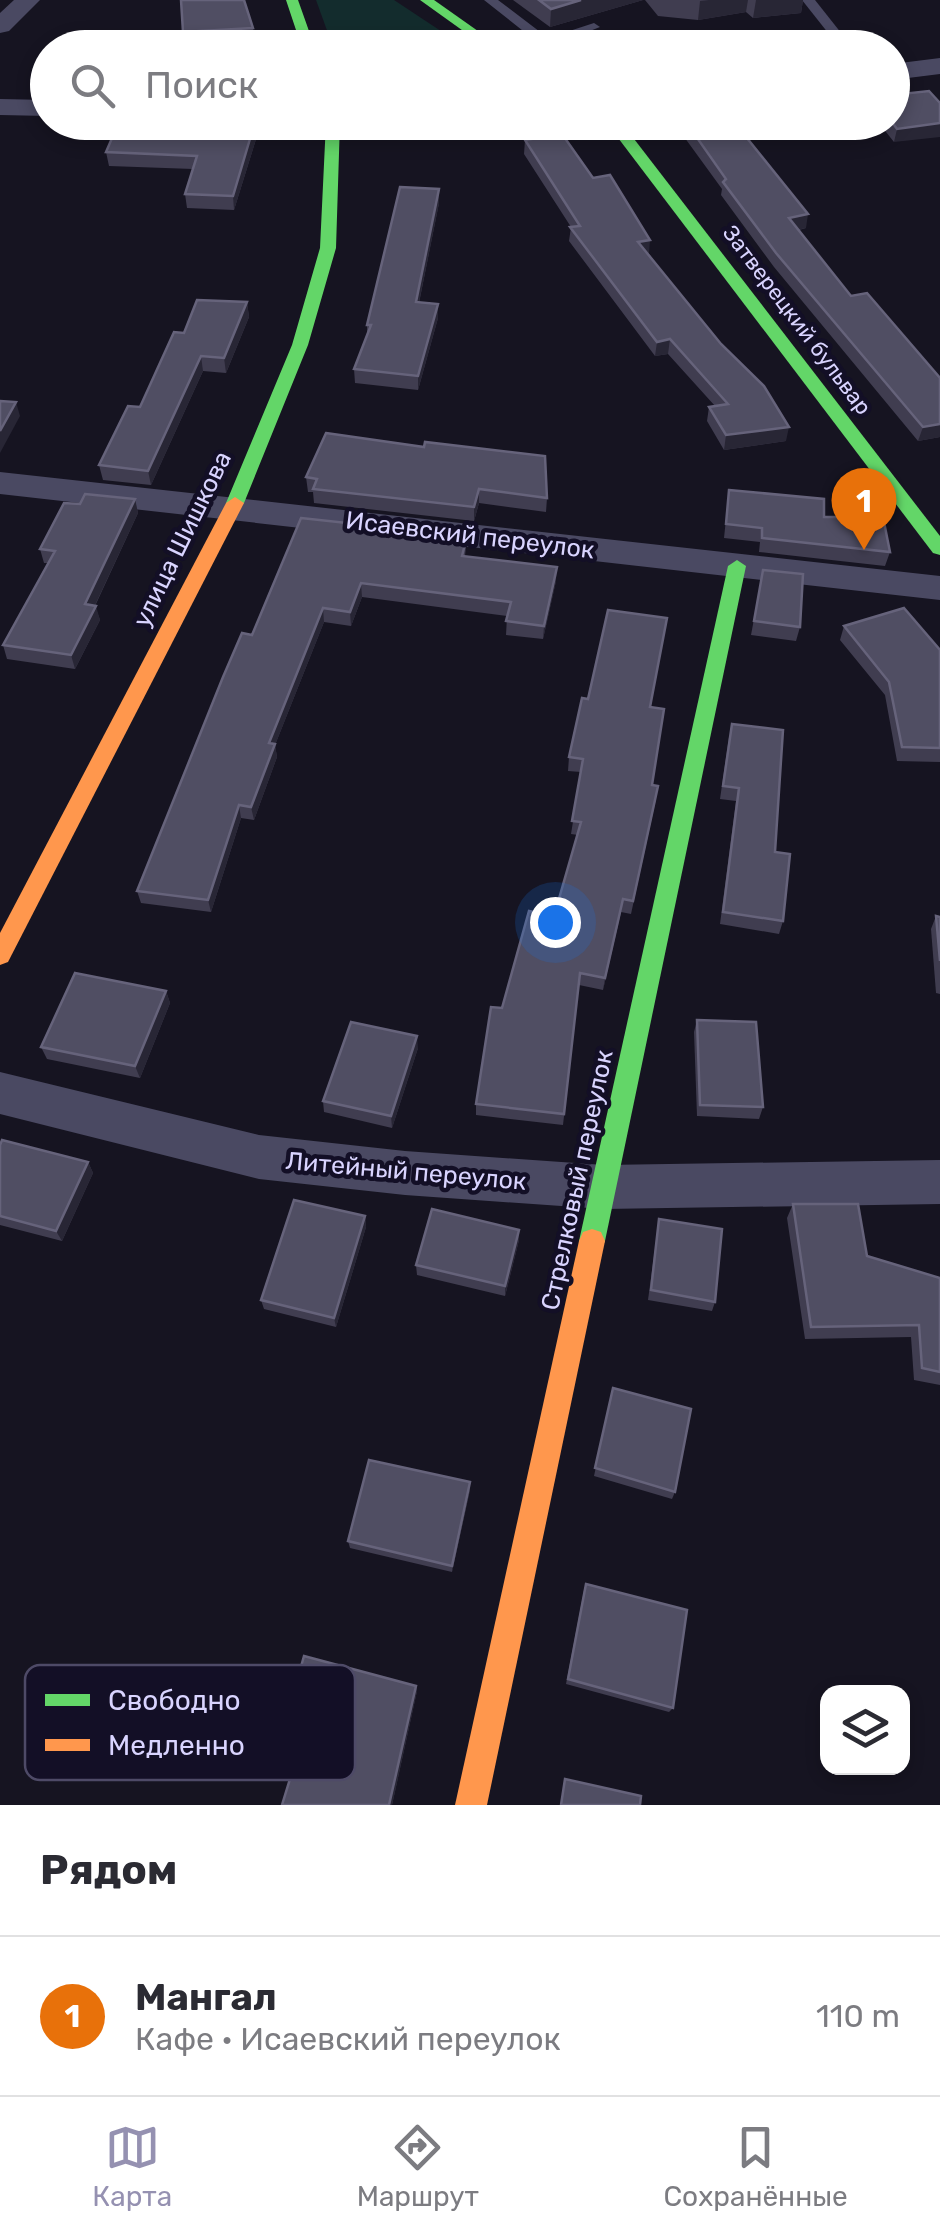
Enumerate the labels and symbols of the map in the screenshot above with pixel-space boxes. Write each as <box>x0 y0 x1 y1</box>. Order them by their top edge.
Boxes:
street label: Затверецкий бульвар <box>717 220 877 420</box>
street label: улица Шишкова <box>127 446 237 632</box>
pin: 1 <box>832 468 896 550</box>
street label: Исаевский переулок <box>344 505 596 565</box>
your location <box>530 897 581 948</box>
street label: Стрелковый переулок <box>535 1047 619 1313</box>
street label: Литейный переулок <box>284 1146 528 1196</box>
legend <box>25 1665 355 1780</box>
text: Свободно <box>108 1684 241 1717</box>
text: Медленно <box>108 1729 245 1762</box>

